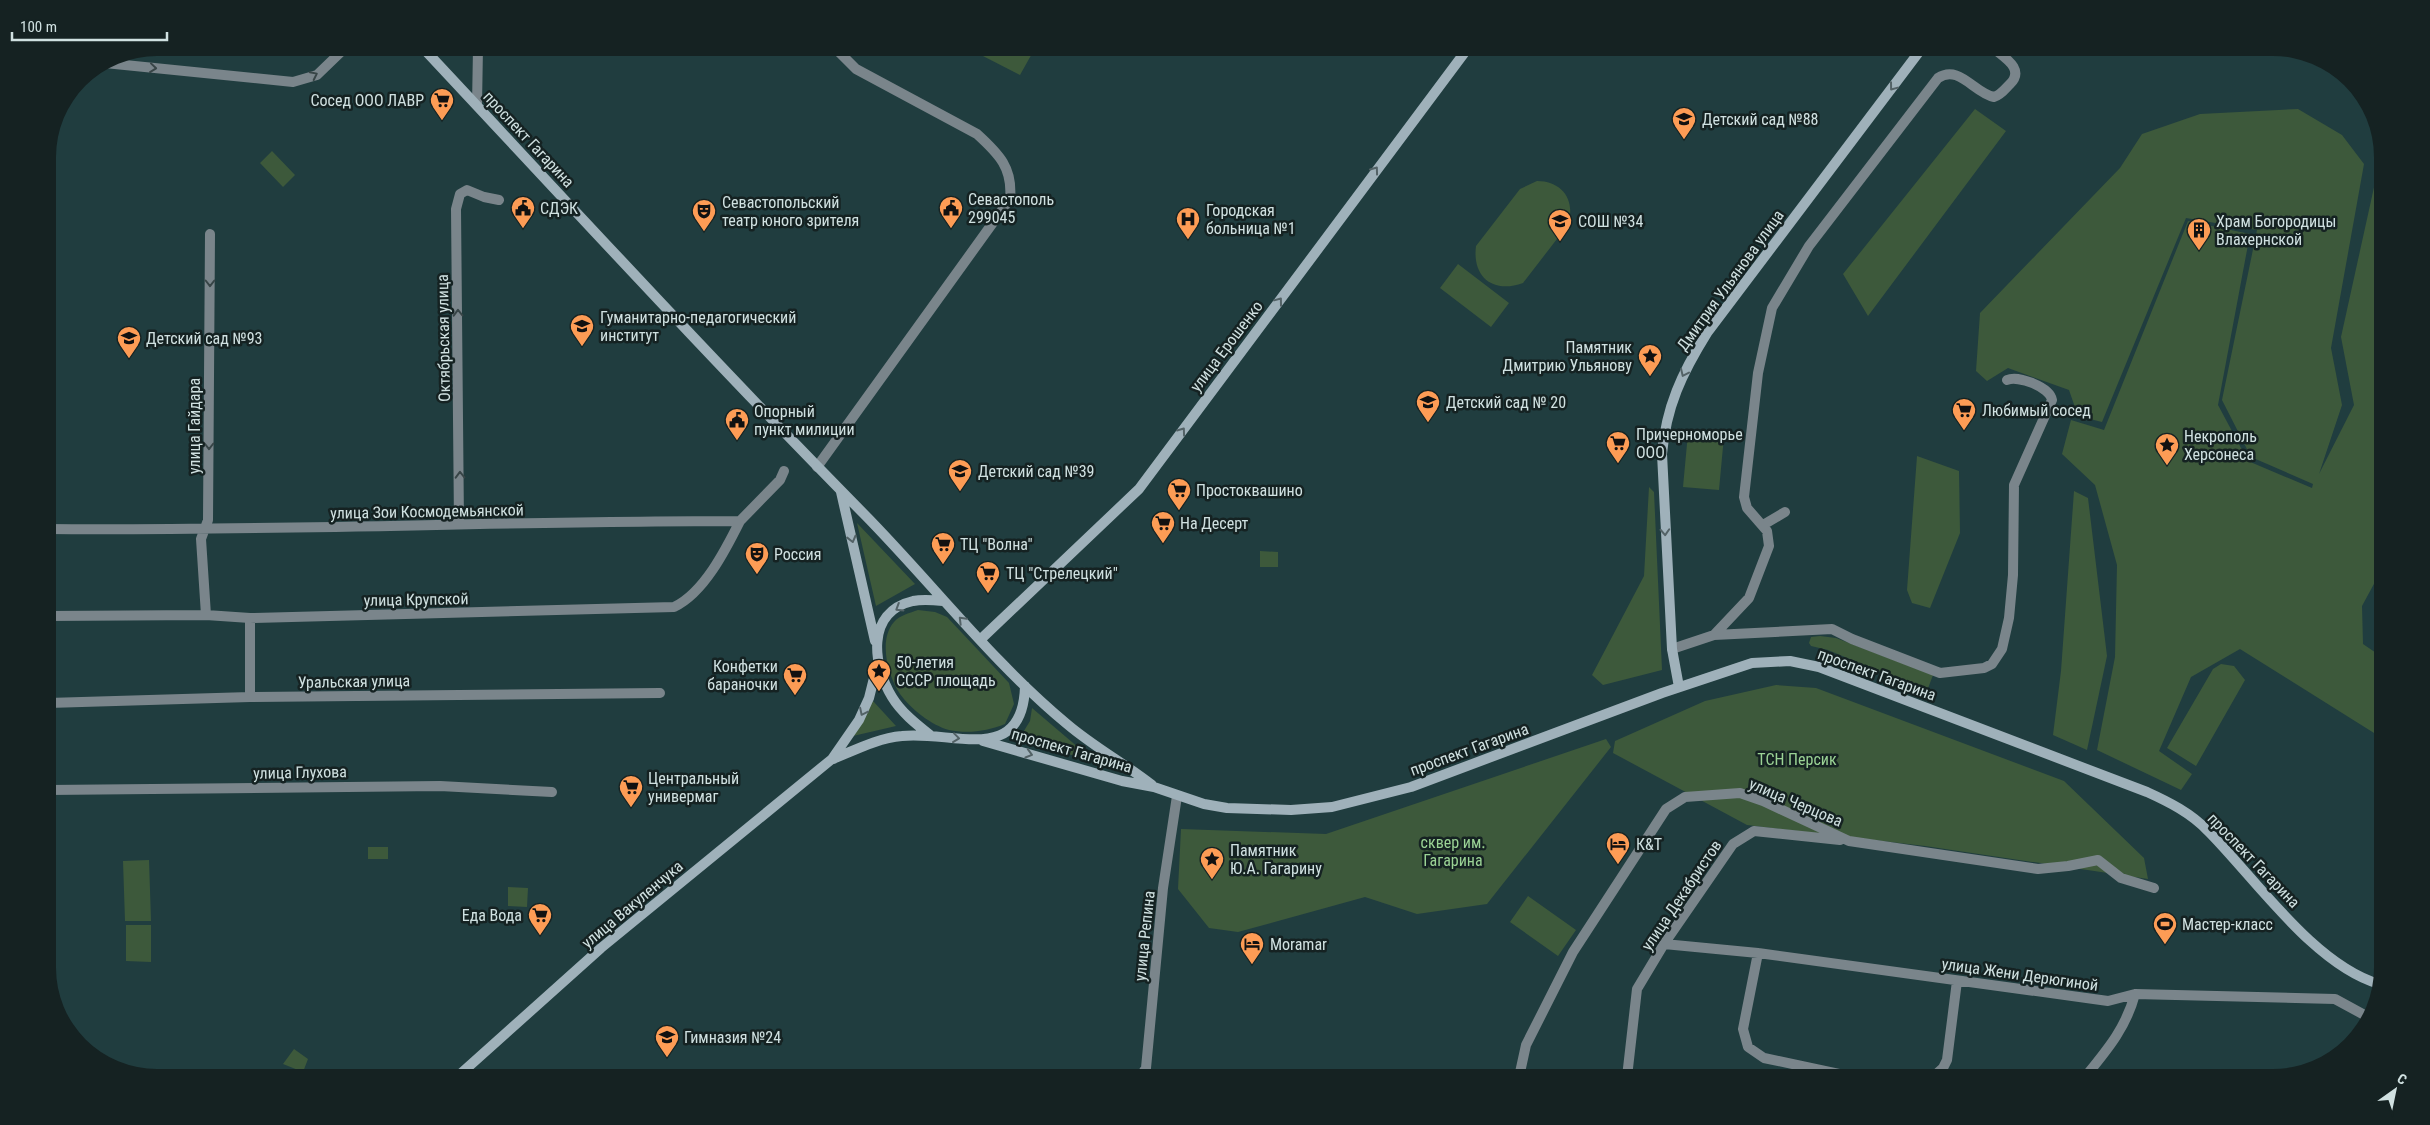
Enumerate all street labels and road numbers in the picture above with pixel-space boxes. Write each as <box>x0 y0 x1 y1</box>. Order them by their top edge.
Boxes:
street label: проспект Гагарина <box>479 87 578 191</box>
street label: Дмитрия Ульянова улица <box>1673 206 1788 354</box>
street label: Октябрьская улица <box>433 274 454 402</box>
street label: улица Ерошенко <box>1186 297 1267 395</box>
street label: улица Гайдара <box>185 378 204 474</box>
street label: улица Зои Космодемьянской <box>330 500 524 523</box>
street label: улица Крупской <box>363 589 469 610</box>
street label: проспект Гагарина <box>1815 644 1939 705</box>
street label: Уральская улица <box>298 671 410 692</box>
street label: проспект Гагарина <box>1407 719 1531 780</box>
street label: проспект Гагарина <box>1009 724 1134 777</box>
street label: улица Глухова <box>253 762 347 783</box>
street label: улица Черцова <box>1746 774 1845 831</box>
street label: проспект Гагарина <box>2204 809 2304 912</box>
street label: улица Декабристов <box>1637 836 1725 954</box>
street label: улица Вакуленчука <box>578 857 687 952</box>
street label: улица Репина <box>1130 890 1159 982</box>
street label: улица Жени Дерюгиной <box>1940 954 2099 995</box>

